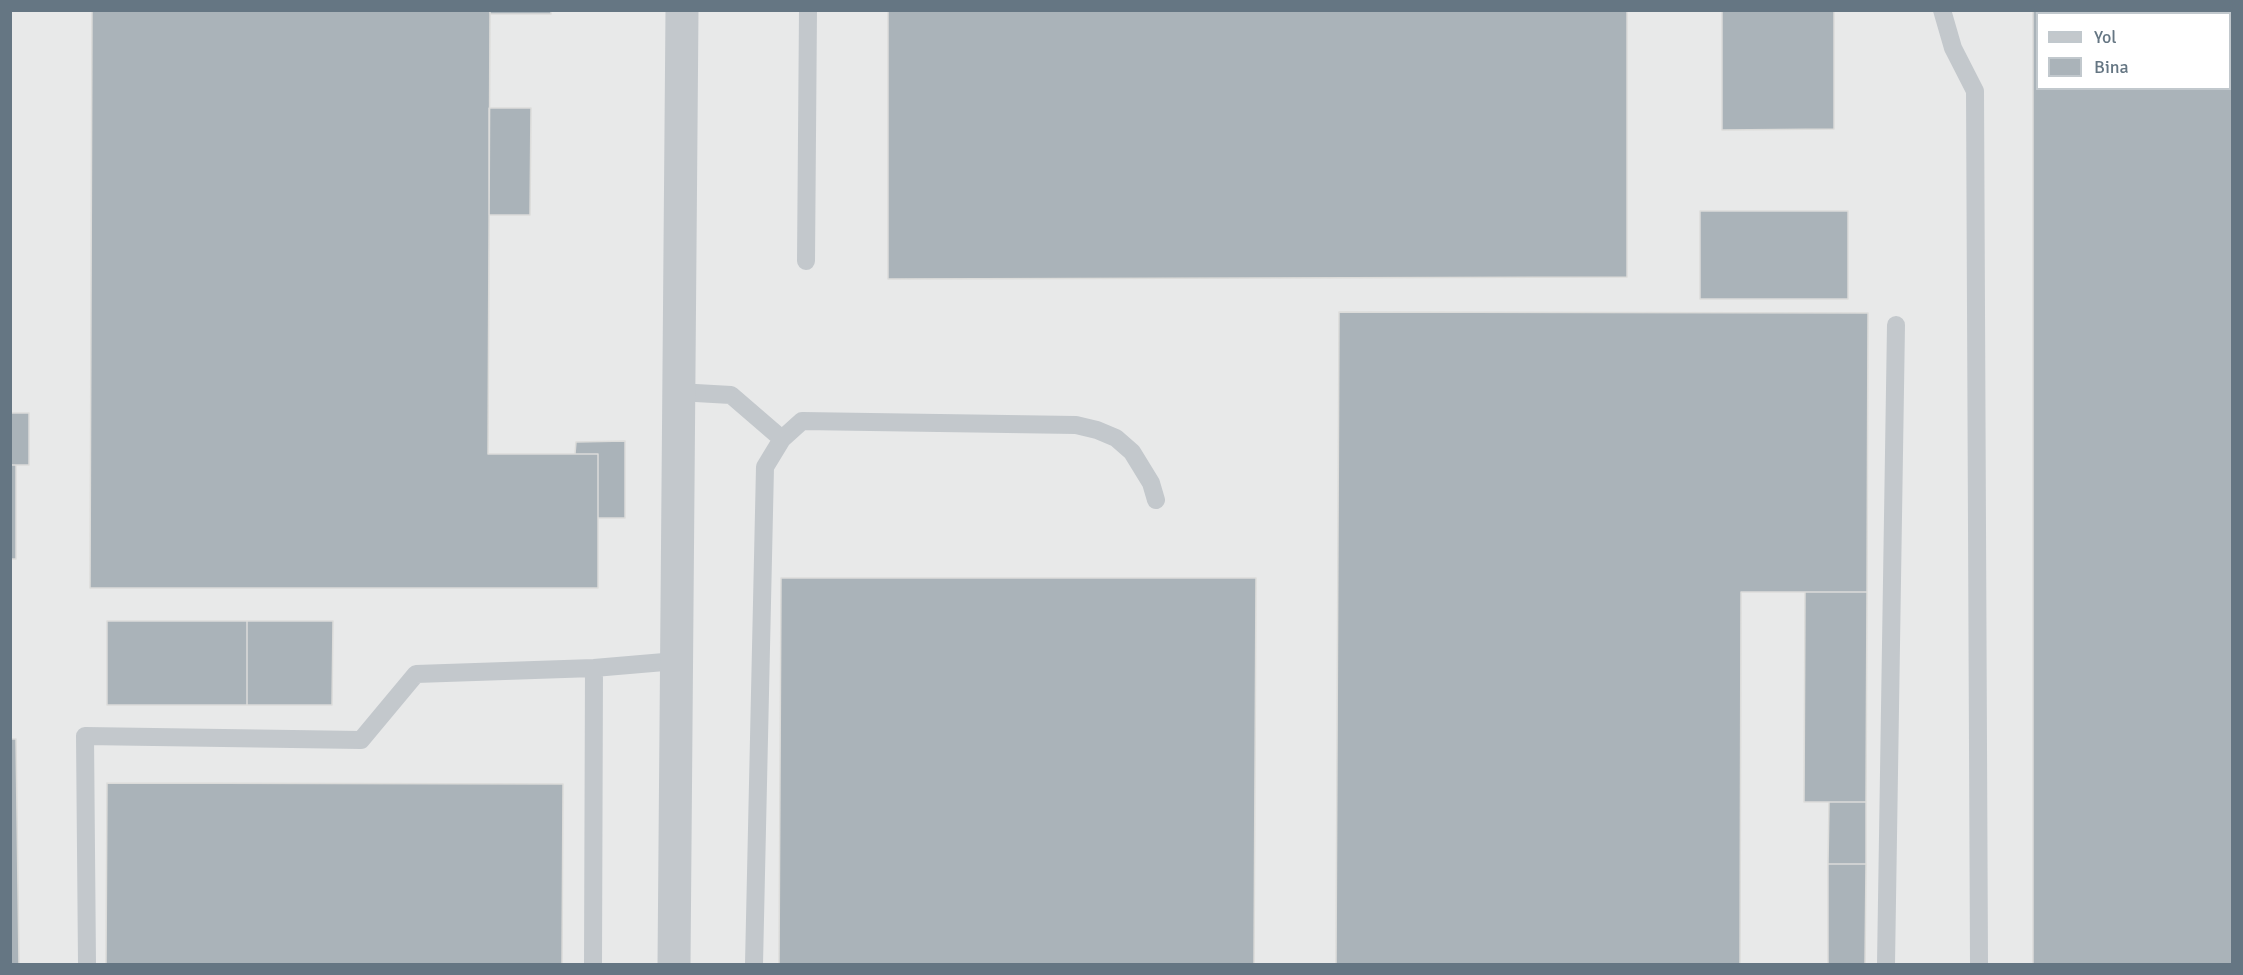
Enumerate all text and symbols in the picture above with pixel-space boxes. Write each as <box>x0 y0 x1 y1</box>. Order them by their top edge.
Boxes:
legend <box>2036 12 2231 90</box>
text: Yol <box>2094 26 2117 48</box>
text: Bina <box>2094 56 2129 78</box>

